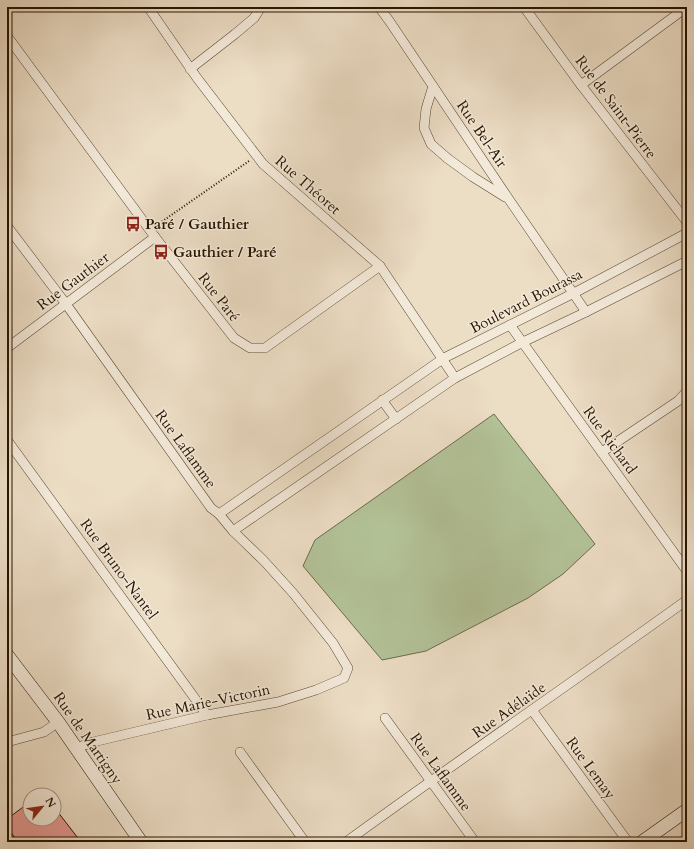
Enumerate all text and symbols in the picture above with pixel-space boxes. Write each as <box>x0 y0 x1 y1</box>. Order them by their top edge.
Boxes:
street label: Rue de Saint-Pierre <box>571 51 661 163</box>
street label: Rue Bel-Air <box>452 96 512 172</box>
street label: Rue Théoret <box>271 151 345 219</box>
place label: Paré / Gauthier <box>145 214 250 234</box>
bus stop icon: Paré / Gauthier <box>124 215 142 233</box>
place label: Gauthier / Paré <box>173 242 277 262</box>
bus stop icon: Gauthier / Paré <box>152 243 170 261</box>
street label: Rue Gauthier <box>33 247 114 315</box>
street label: Boulevard Bourassa <box>466 264 586 338</box>
street label: Rue Paré <box>194 268 245 326</box>
street label: Rue Richard <box>579 402 641 478</box>
street label: Rue Laflamme <box>151 406 221 492</box>
street label: Rue Bruno-Nantel <box>76 515 162 624</box>
street label: Rue Adélaïde <box>468 677 550 743</box>
street label: Rue Marie-Victorin <box>144 679 272 725</box>
street label: Rue de Martigny <box>49 688 127 788</box>
street label: Rue Laflamme <box>406 729 476 815</box>
street label: Rue Lemay <box>562 733 620 803</box>
north arrow <box>22 787 62 827</box>
text: N <box>41 795 59 811</box>

